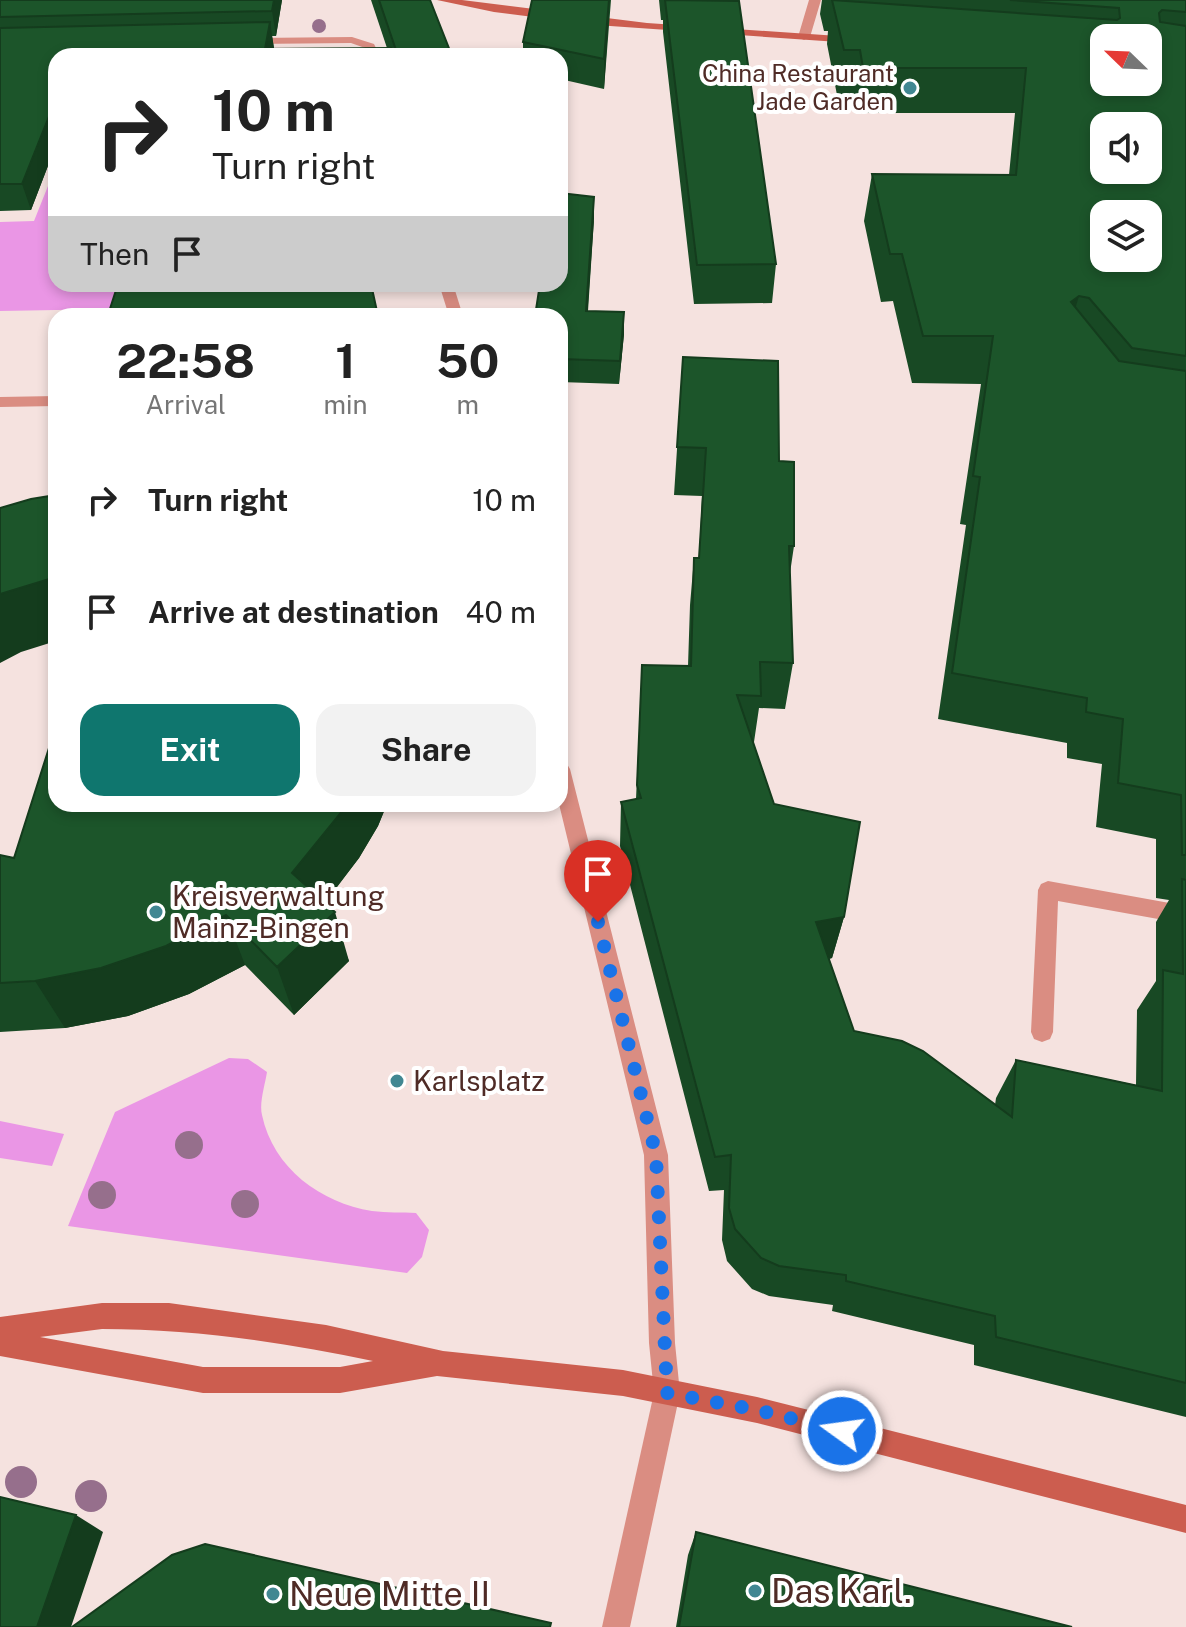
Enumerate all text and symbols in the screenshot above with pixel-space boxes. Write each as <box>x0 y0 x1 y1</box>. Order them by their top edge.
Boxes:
north arrow <box>1090 24 1162 96</box>
map controls <box>1090 24 1162 272</box>
place label: China Restaurant Jade Garden <box>702 59 894 115</box>
text: 10 m <box>212 78 335 144</box>
marker: China Restaurant Jade Garden <box>901 79 919 97</box>
icon: right <box>80 80 184 184</box>
button: sound <box>1090 112 1162 184</box>
text: Turn right <box>212 145 375 187</box>
button: layers <box>1090 200 1162 272</box>
icon: arrive <box>165 232 209 276</box>
text: Then <box>80 236 149 272</box>
text: 22:58 <box>117 332 255 389</box>
text: 1 <box>335 332 356 389</box>
text: 50 <box>436 332 499 389</box>
text: Arrival <box>146 389 226 420</box>
text: min <box>324 389 368 420</box>
text: m <box>457 389 479 420</box>
icon: right <box>80 478 124 522</box>
text: Turn right <box>148 482 288 518</box>
text: 10 m <box>472 482 536 518</box>
icon: arrive <box>80 590 124 634</box>
text: Arrive at destination <box>148 594 439 630</box>
text: 40 m <box>466 594 536 630</box>
button: Exit <box>80 704 300 796</box>
button: Share <box>316 704 536 796</box>
pin <box>564 840 632 922</box>
icon: arrive <box>576 852 620 896</box>
place label: Kreisverwaltung Mainz-Bingen <box>172 879 385 944</box>
marker: Kreisverwaltung Mainz-Bingen <box>147 903 165 921</box>
place label: Karlsplatz <box>413 1064 545 1097</box>
marker: Karlsplatz <box>388 1072 406 1090</box>
position arrow <box>800 1389 884 1473</box>
place label: Das Karl. <box>771 1571 912 1611</box>
place label: Neue Mitte II <box>289 1574 490 1614</box>
marker: Das Karl. <box>746 1582 764 1600</box>
marker: Neue Mitte II <box>264 1585 282 1603</box>

